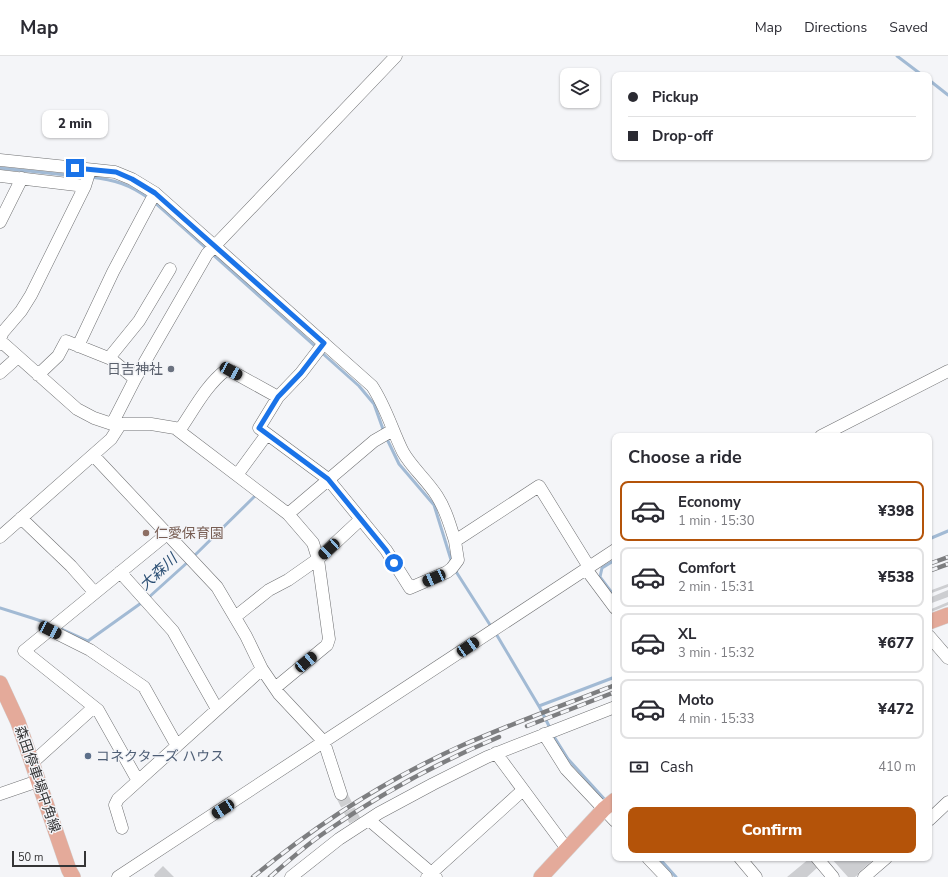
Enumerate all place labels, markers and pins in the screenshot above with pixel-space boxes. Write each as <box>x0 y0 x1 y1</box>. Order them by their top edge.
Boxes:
place label: 日吉神社 <box>107 360 163 379</box>
marker: 日吉神社 <box>166 364 176 374</box>
place label: 仁愛保育園 <box>154 524 224 543</box>
marker: 仁愛保育園 <box>141 528 151 538</box>
place label: コネクターズ ハウス <box>96 747 224 766</box>
marker: コネクターズ ハウス <box>83 751 93 761</box>

